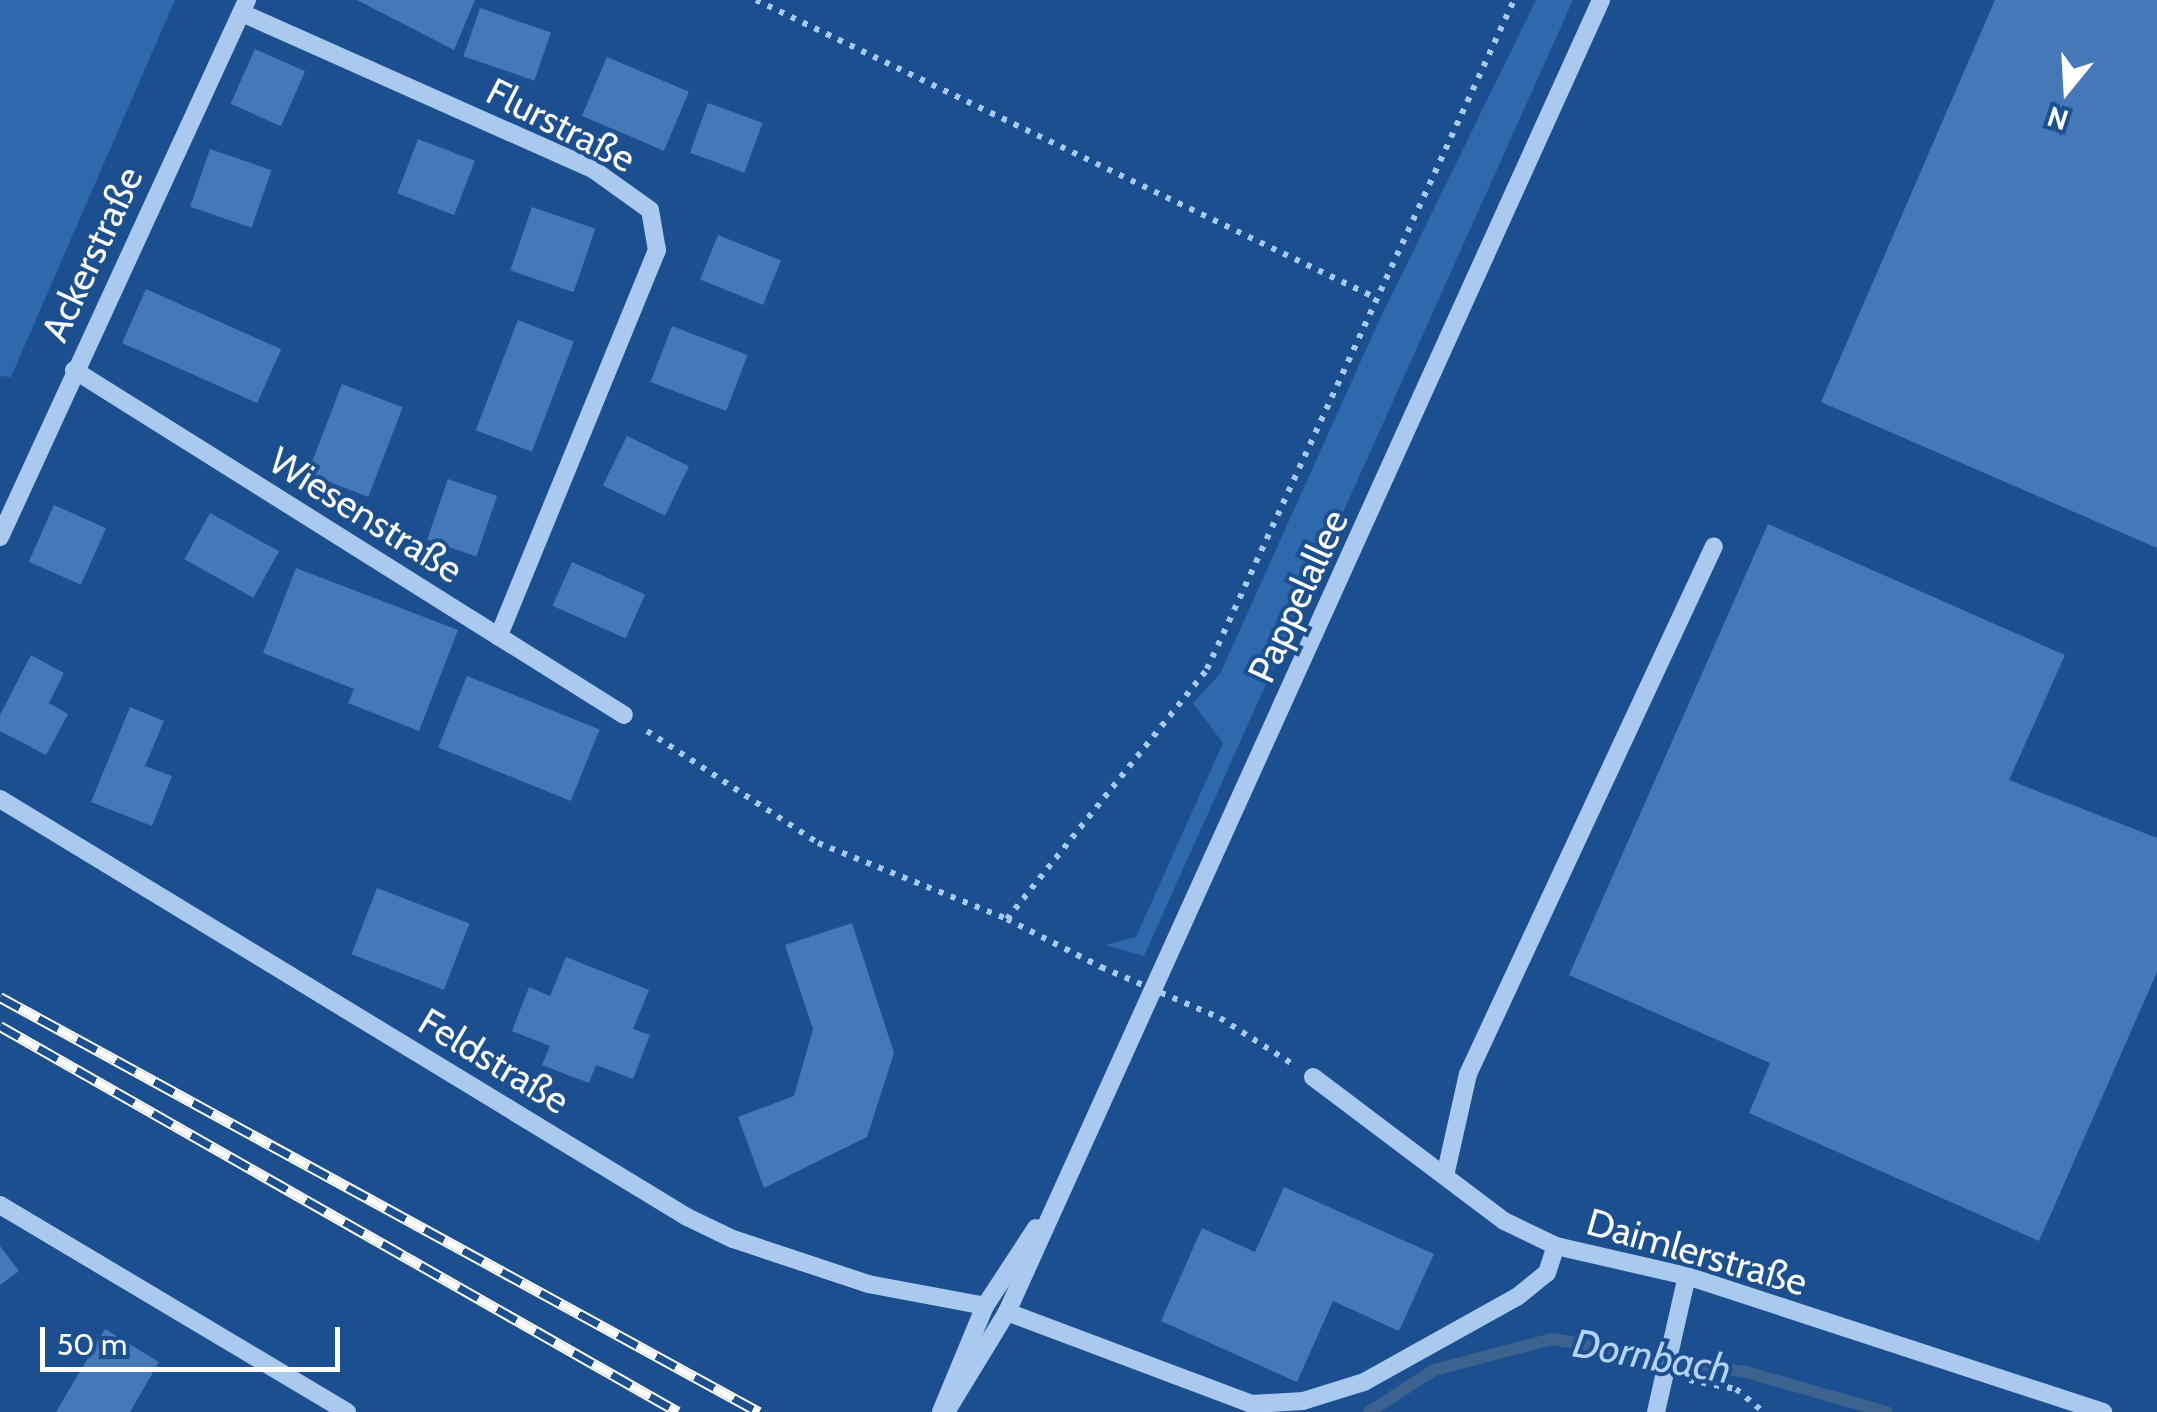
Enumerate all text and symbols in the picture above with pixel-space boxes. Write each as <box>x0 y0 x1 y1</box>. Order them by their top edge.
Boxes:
north arrow <box>2017 40 2117 140</box>
street label: Flurstraße <box>479 68 643 182</box>
text: N <box>2043 99 2072 138</box>
street label: Ackerstraße <box>32 159 152 349</box>
street label: Wiesenstraße <box>261 438 471 592</box>
street label: Pappelallee <box>1238 502 1358 690</box>
street label: Feldstraße <box>411 998 577 1124</box>
street label: Daimlerstraße <box>1582 1199 1812 1305</box>
scale bar <box>45 1307 345 1369</box>
water label: Dornbach <box>1569 1319 1735 1393</box>
text: 50 m <box>57 1326 127 1363</box>

